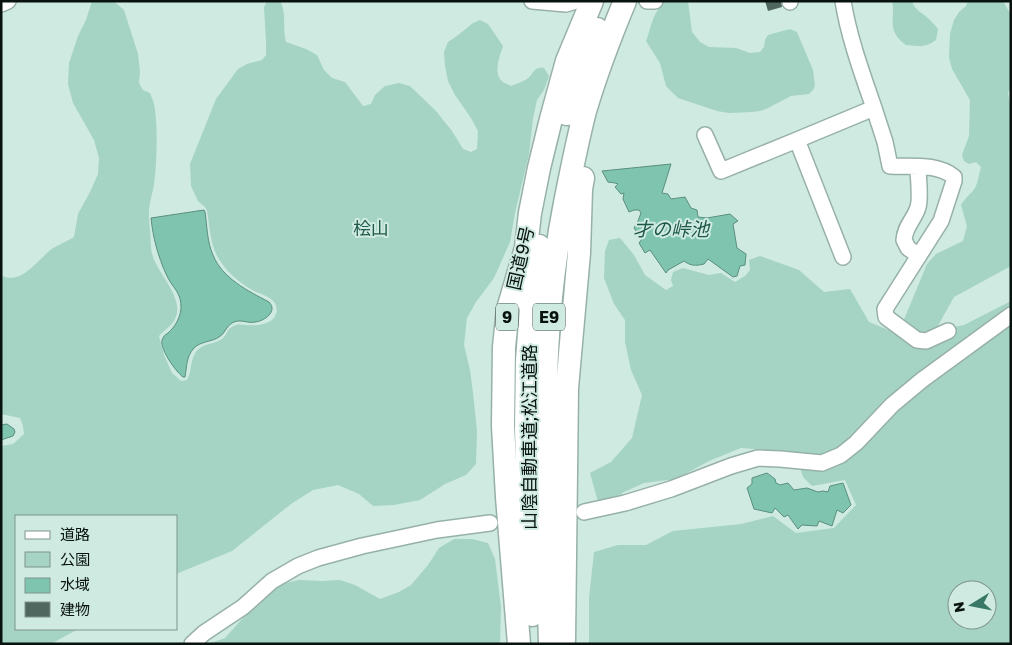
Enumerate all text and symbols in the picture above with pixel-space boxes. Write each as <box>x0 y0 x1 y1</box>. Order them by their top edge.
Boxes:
park label: 桧山 <box>353 217 389 239</box>
water label: 才の峠池 <box>633 217 711 240</box>
street label: 国道9号 <box>502 224 538 292</box>
road number: 9 <box>496 304 518 330</box>
road number: E9 <box>533 304 565 330</box>
street label: 山陰自動車道;松江道路 <box>518 344 540 530</box>
legend <box>15 515 178 630</box>
text: 道路 <box>60 525 90 543</box>
text: 公園 <box>60 550 90 568</box>
text: 水域 <box>60 575 90 593</box>
north arrow <box>947 580 997 630</box>
text: 建物 <box>60 600 90 618</box>
text: N <box>949 601 968 614</box>

